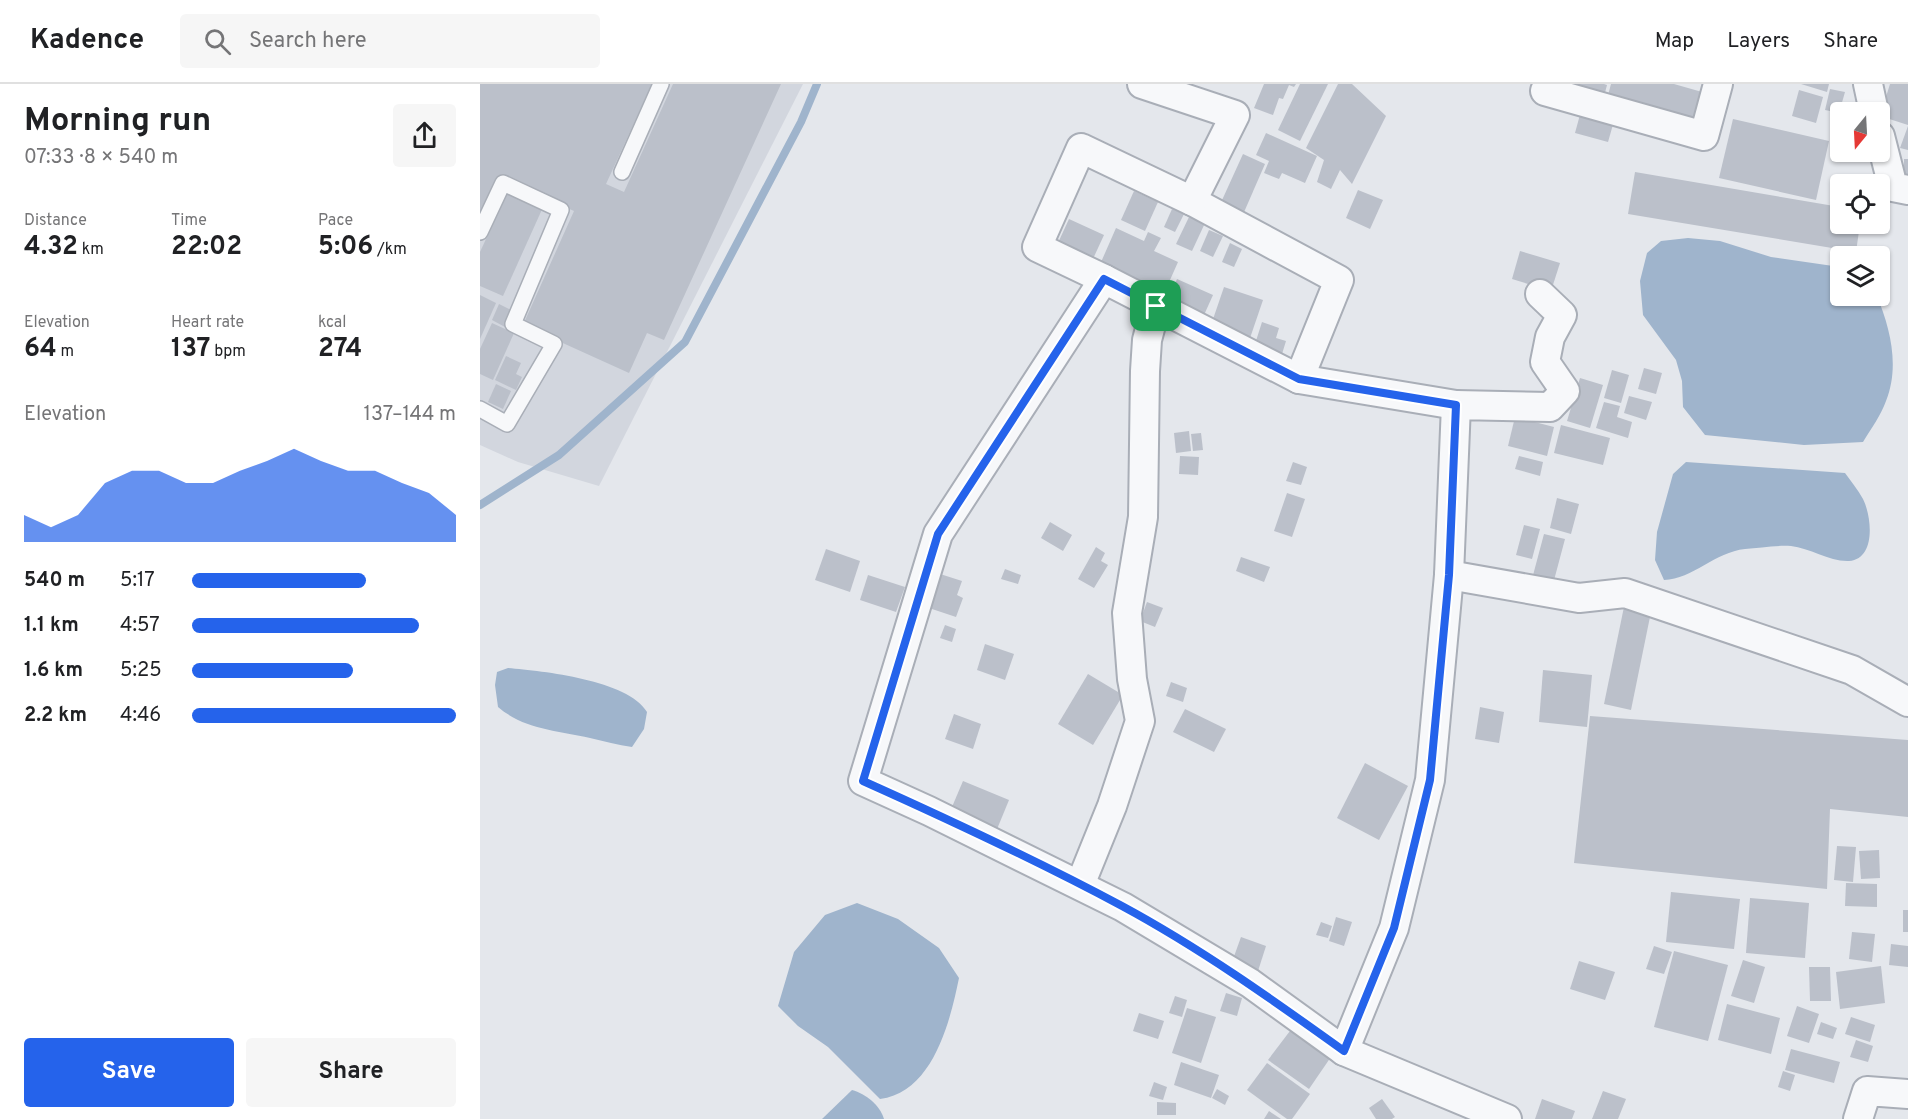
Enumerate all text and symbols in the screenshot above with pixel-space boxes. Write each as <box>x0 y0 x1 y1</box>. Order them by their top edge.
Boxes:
search box <box>180 14 600 68</box>
text: Kadence <box>30 23 144 59</box>
icon: search <box>201 25 234 58</box>
text: Search here <box>249 28 367 55</box>
text: Map <box>1655 28 1694 55</box>
text: Layers <box>1727 28 1790 55</box>
text: Share <box>1823 28 1878 55</box>
text: Morning run <box>24 101 211 143</box>
north arrow <box>1830 102 1890 162</box>
map controls <box>1830 102 1890 306</box>
button: share <box>393 104 456 167</box>
text: 07:33 · 8 × 540 m <box>24 145 178 171</box>
button: locate <box>1830 174 1890 234</box>
text: Distance <box>24 211 87 231</box>
text: Time <box>171 211 207 231</box>
text: Pace <box>318 211 353 231</box>
text: 4.32 <box>24 231 78 264</box>
text: 22:02 <box>171 231 242 264</box>
text: 5:06 <box>318 231 373 264</box>
text: km <box>78 240 104 260</box>
text: /km <box>373 240 407 260</box>
button: layers <box>1830 246 1890 306</box>
pin <box>1130 280 1181 331</box>
icon: arrive <box>1139 289 1172 322</box>
text: Elevation <box>24 313 90 333</box>
text: Heart rate <box>171 313 244 333</box>
text: kcal <box>318 313 346 333</box>
text: 64 <box>24 333 57 366</box>
text: 137 <box>171 333 211 366</box>
text: 274 <box>318 333 362 366</box>
text: m <box>57 342 74 362</box>
text: bpm <box>211 342 246 362</box>
text: Elevation <box>24 402 106 428</box>
text: 137–144 m <box>364 402 456 428</box>
text: 540 m <box>24 568 85 594</box>
text: 5:17 <box>120 568 155 594</box>
text: 1.1 km <box>24 613 79 639</box>
text: 4:57 <box>120 613 160 639</box>
text: 1.6 km <box>24 658 83 684</box>
text: 5:25 <box>120 658 162 684</box>
text: 2.2 km <box>24 703 87 729</box>
text: 4:46 <box>120 703 161 729</box>
button: Save <box>24 1038 234 1107</box>
button: Share <box>246 1038 456 1107</box>

